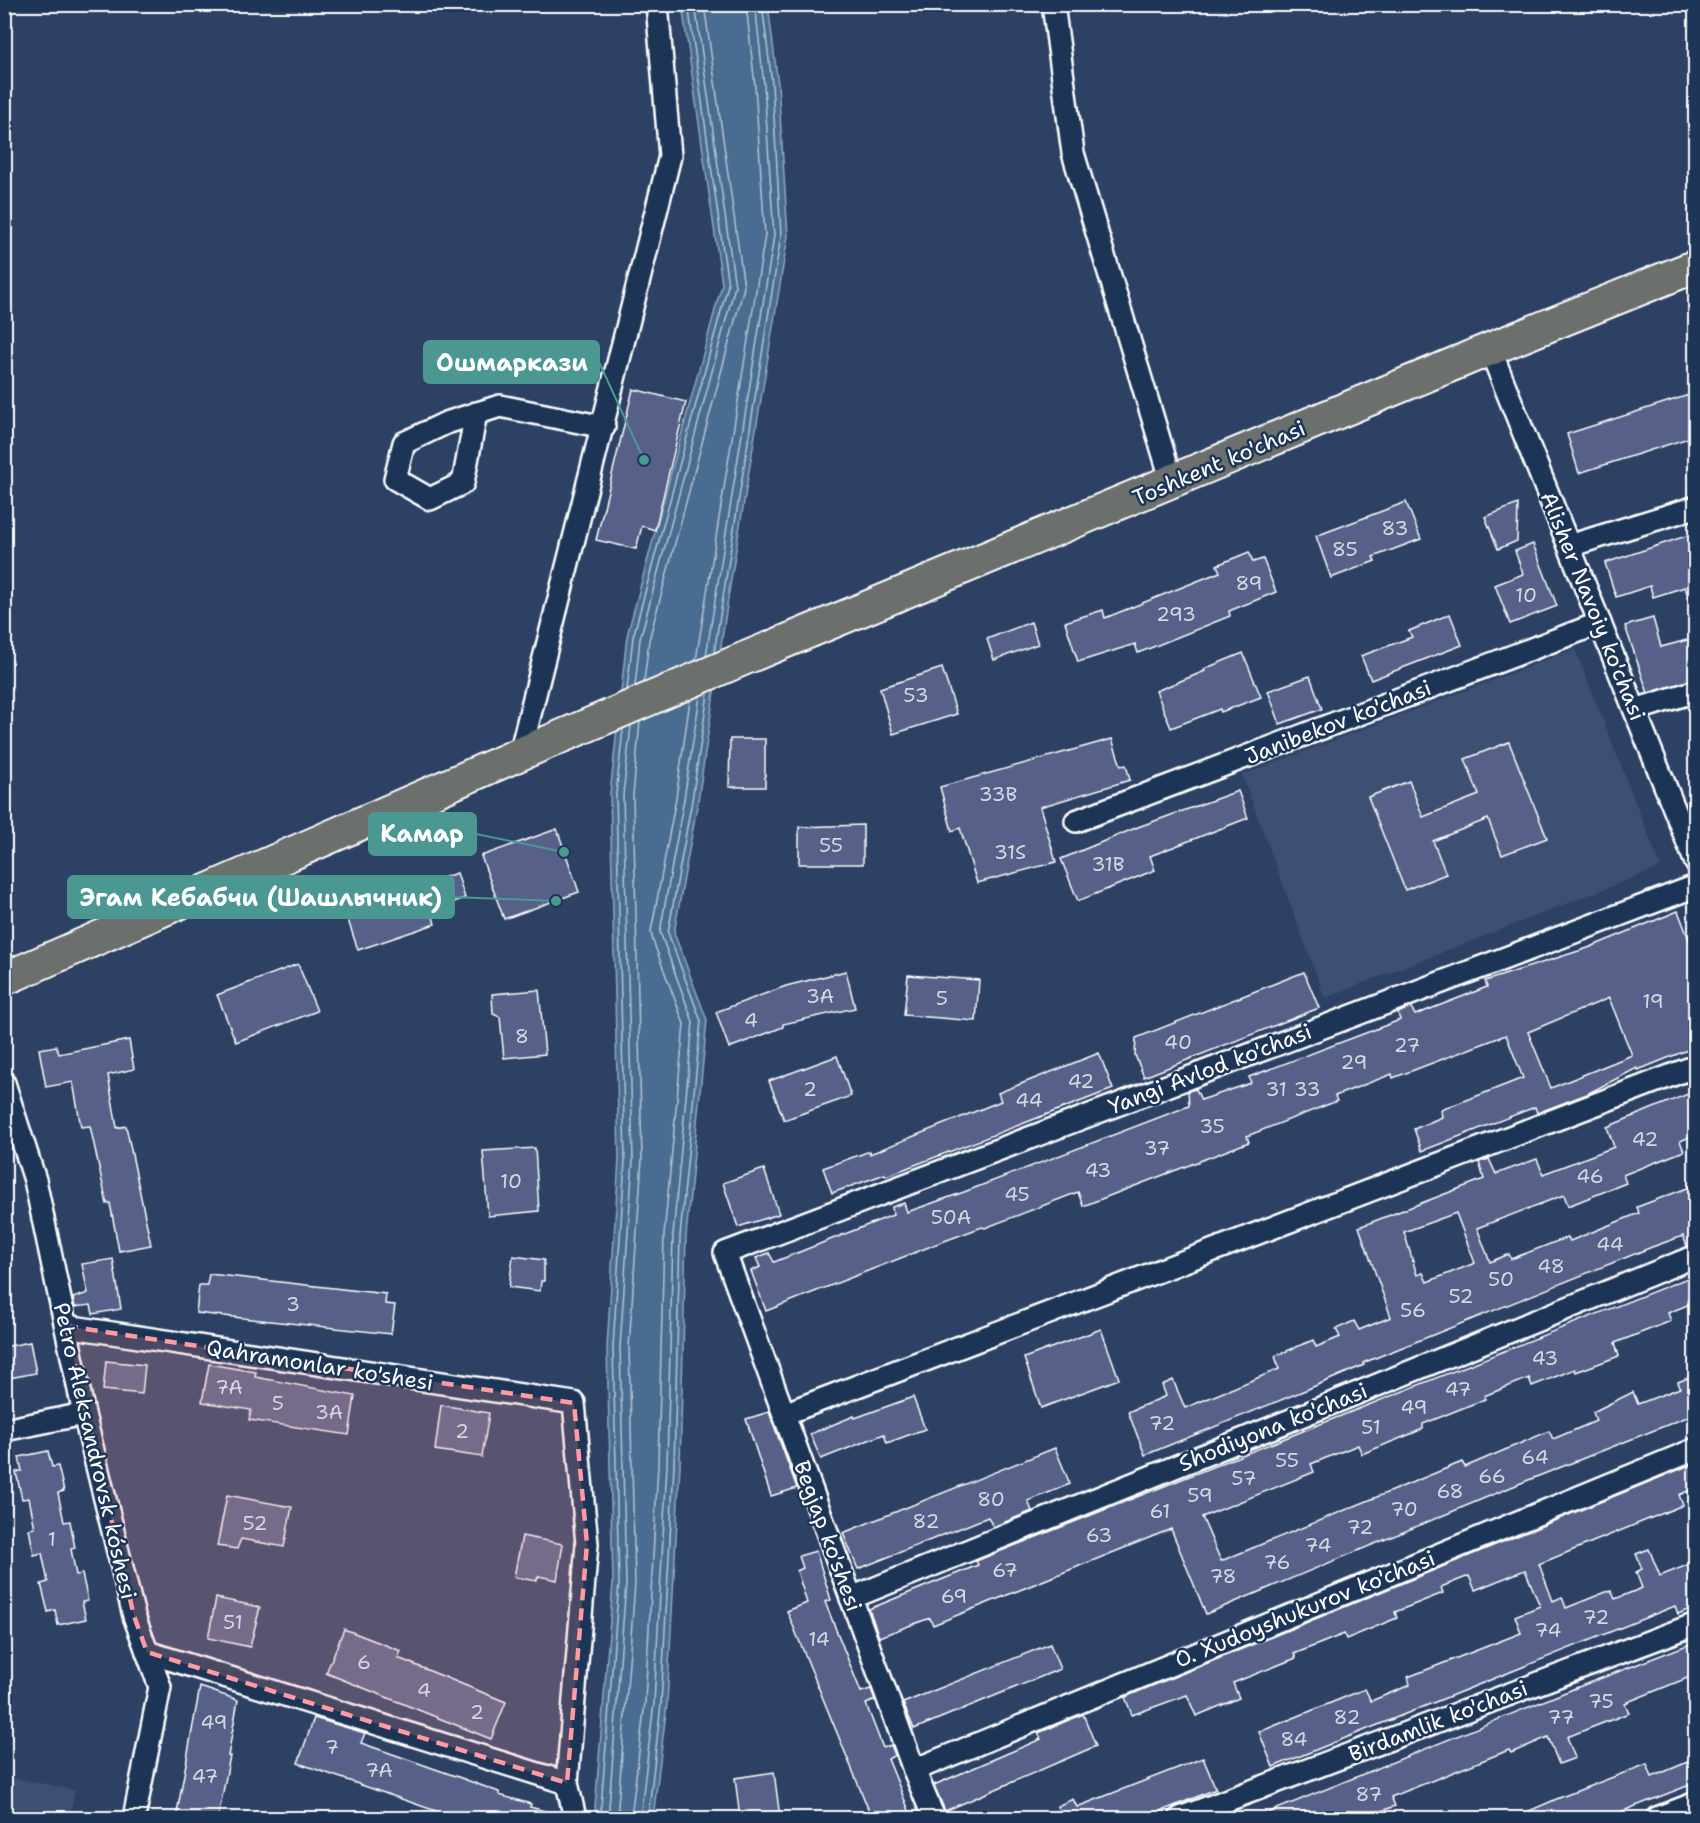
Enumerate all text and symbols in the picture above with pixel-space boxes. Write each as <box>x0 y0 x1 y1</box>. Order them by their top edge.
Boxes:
callout: Ошмаркази <box>424 341 599 383</box>
text: Ошмаркази <box>436 347 588 379</box>
street label: Toshkent ko'chasi <box>1128 414 1310 512</box>
street label: Alisher Navoiy ko'chasi <box>1534 487 1652 725</box>
house number: 83 <box>1382 515 1408 541</box>
house number: 85 <box>1332 536 1358 562</box>
house number: 89 <box>1236 570 1263 596</box>
house number: 10 <box>1515 582 1537 608</box>
house number: 293 <box>1156 601 1196 627</box>
street label: Janibekov ko'chasi <box>1241 673 1435 771</box>
house number: 53 <box>903 682 929 708</box>
house number: 33B <box>979 781 1017 807</box>
callout: Камар <box>369 813 476 855</box>
text: Камар <box>380 818 464 850</box>
house number: 55 <box>819 832 843 858</box>
house number: 31S <box>994 839 1026 865</box>
house number: 31B <box>1092 851 1124 877</box>
callout: Эгам Кебабчи (Шашлычник) <box>68 876 454 918</box>
text: Эгам Кебабчи (Шашлычник) <box>80 882 442 914</box>
house number: 3A <box>806 983 834 1009</box>
house number: 5 <box>936 985 948 1011</box>
house number: 19 <box>1642 988 1664 1014</box>
house number: 4 <box>744 1007 758 1033</box>
street label: Yangi Avlod ko'chasi <box>1104 1017 1316 1121</box>
house number: 8 <box>515 1023 529 1049</box>
house number: 40 <box>1164 1029 1192 1055</box>
house number: 27 <box>1394 1032 1420 1058</box>
house number: 29 <box>1341 1049 1367 1075</box>
house number: 42 <box>1068 1068 1094 1094</box>
house number: 2 <box>803 1076 817 1102</box>
house number: 31 33 <box>1266 1076 1320 1102</box>
house number: 44 <box>1015 1087 1043 1113</box>
house number: 35 <box>1199 1113 1225 1139</box>
house number: 42 <box>1632 1126 1658 1152</box>
house number: 37 <box>1144 1135 1170 1161</box>
house number: 43 <box>1085 1157 1111 1183</box>
house number: 46 <box>1576 1163 1604 1189</box>
house number: 10 <box>500 1168 522 1194</box>
house number: 45 <box>1004 1181 1030 1207</box>
house number: 50A <box>931 1204 971 1230</box>
house number: 44 <box>1596 1231 1624 1257</box>
house number: 48 <box>1537 1253 1565 1279</box>
house number: 50 <box>1488 1266 1514 1292</box>
house number: 52 <box>1448 1283 1474 1309</box>
house number: 3 <box>286 1291 300 1317</box>
house number: 56 <box>1400 1297 1426 1323</box>
street label: Petro Aleksandrovsk kóshesi <box>47 1300 143 1602</box>
street label: Qahramonlar ko'shesi <box>204 1333 436 1397</box>
house number: 43 <box>1532 1345 1558 1371</box>
house number: 7A <box>215 1374 243 1400</box>
street label: Shodiyona ko'chasi <box>1174 1376 1372 1478</box>
house number: 47 <box>1445 1376 1471 1402</box>
house number: 5 <box>272 1390 284 1416</box>
house number: 49 <box>1400 1394 1428 1420</box>
house number: 3A <box>315 1399 343 1425</box>
house number: 72 <box>1149 1410 1175 1436</box>
house number: 51 <box>1361 1414 1381 1440</box>
house number: 2 <box>455 1418 469 1444</box>
house number: 64 <box>1521 1444 1549 1470</box>
house number: 55 <box>1275 1447 1299 1473</box>
street label: Begjap ko'shesi <box>787 1456 869 1616</box>
house number: 66 <box>1478 1463 1506 1489</box>
house number: 57 <box>1231 1465 1257 1491</box>
house number: 68 <box>1436 1478 1464 1504</box>
house number: 59 <box>1187 1482 1213 1508</box>
house number: 80 <box>977 1486 1005 1512</box>
house number: 70 <box>1390 1496 1418 1522</box>
house number: 61 <box>1150 1498 1170 1524</box>
house number: 82 <box>913 1508 939 1534</box>
house number: 52 <box>242 1510 268 1536</box>
house number: 72 <box>1347 1514 1373 1540</box>
house number: 63 <box>1086 1522 1112 1548</box>
house number: 1 <box>48 1526 56 1552</box>
house number: 74 <box>1304 1532 1332 1558</box>
street label: O. Xudoyshukurov ko'chasi <box>1171 1543 1439 1675</box>
house number: 76 <box>1263 1549 1291 1575</box>
house number: 67 <box>992 1557 1018 1583</box>
house number: 78 <box>1209 1563 1237 1589</box>
house number: 69 <box>941 1583 967 1609</box>
house number: 72 <box>1583 1604 1609 1630</box>
house number: 51 <box>223 1609 243 1635</box>
house number: 74 <box>1534 1617 1562 1643</box>
house number: 14 <box>808 1626 830 1652</box>
house number: 6 <box>357 1649 371 1675</box>
street label: Birdamlik ko'chasi <box>1344 1673 1532 1769</box>
house number: 4 <box>417 1677 431 1703</box>
house number: 75 <box>1588 1688 1614 1714</box>
house number: 2 <box>470 1699 484 1725</box>
house number: 82 <box>1334 1704 1360 1730</box>
house number: 77 <box>1548 1704 1574 1730</box>
house number: 49 <box>200 1709 228 1735</box>
house number: 84 <box>1280 1726 1308 1752</box>
house number: 7 <box>325 1734 339 1760</box>
house number: 7A <box>365 1757 393 1783</box>
house number: 47 <box>192 1763 218 1789</box>
house number: 87 <box>1356 1781 1382 1807</box>

